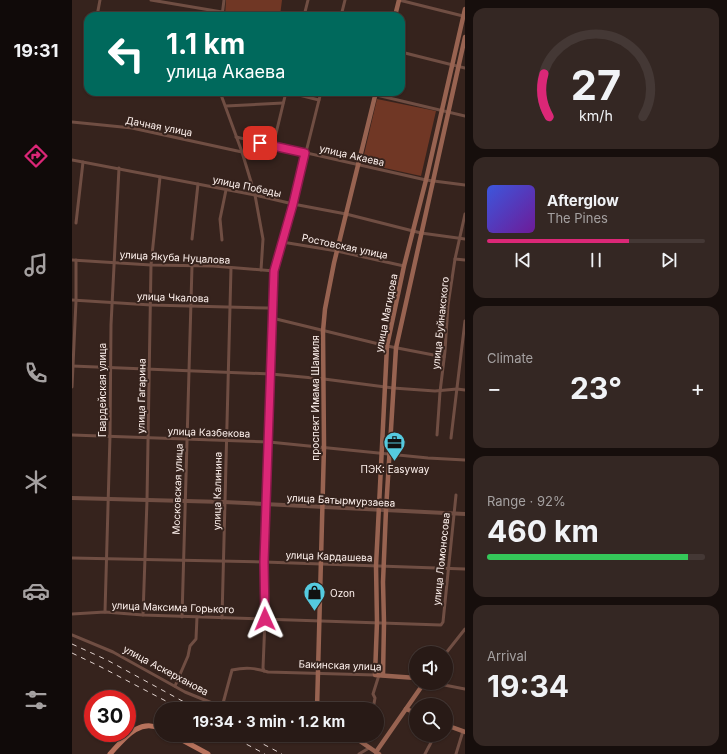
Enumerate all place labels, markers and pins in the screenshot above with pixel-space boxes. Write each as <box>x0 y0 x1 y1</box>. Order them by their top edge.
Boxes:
pin <box>243 126 277 160</box>
office icon: ПЭК: Easyway <box>382 430 408 463</box>
place label: ПЭК: Easyway <box>361 463 430 475</box>
shop icon: Ozon <box>302 580 328 613</box>
place label: Ozon <box>330 587 355 599</box>

